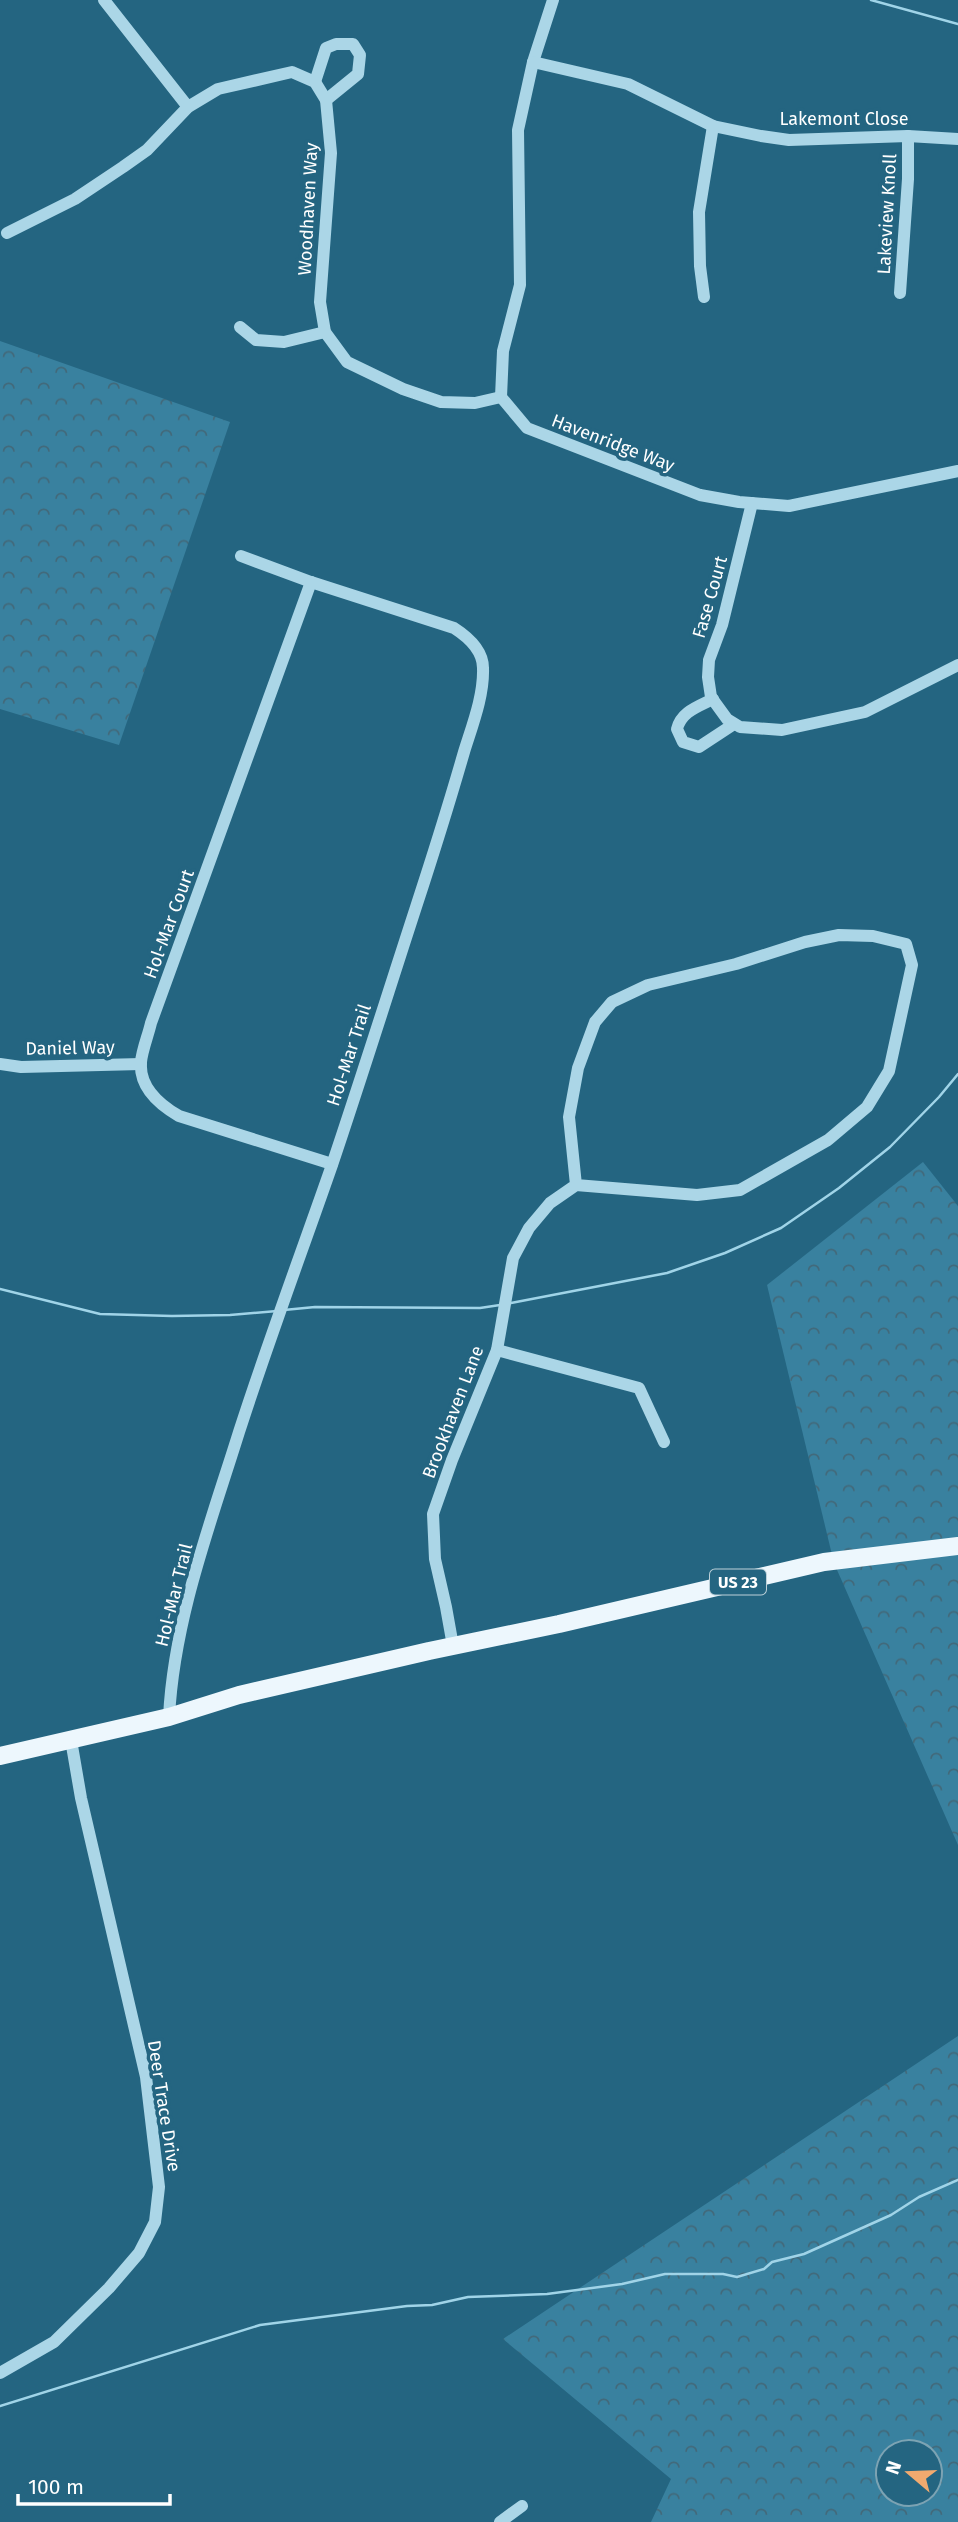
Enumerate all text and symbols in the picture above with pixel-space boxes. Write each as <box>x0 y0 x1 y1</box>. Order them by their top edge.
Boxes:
street label: Lakemont Close <box>779 108 909 130</box>
street label: Woodhaven Way <box>294 142 322 276</box>
street label: Lakeview Knoll <box>873 153 901 275</box>
street label: Havenridge Way <box>548 409 678 477</box>
street label: Fase Court <box>688 553 732 641</box>
street label: Hol-Mar Court <box>139 866 199 982</box>
street label: Hol-Mar Trail <box>322 1001 376 1109</box>
street label: Daniel Way <box>25 1036 115 1060</box>
street label: Brookhaven Lane <box>418 1342 488 1482</box>
street label: Hol-Mar Trail <box>151 1541 197 1649</box>
road number: US 23 <box>710 1570 766 1594</box>
street label: Deer Trace Drive <box>143 2039 185 2173</box>
north arrow <box>874 2438 944 2508</box>
text: N <box>880 2458 906 2477</box>
scale bar <box>18 2462 170 2506</box>
text: 100 m <box>28 2474 84 2500</box>

